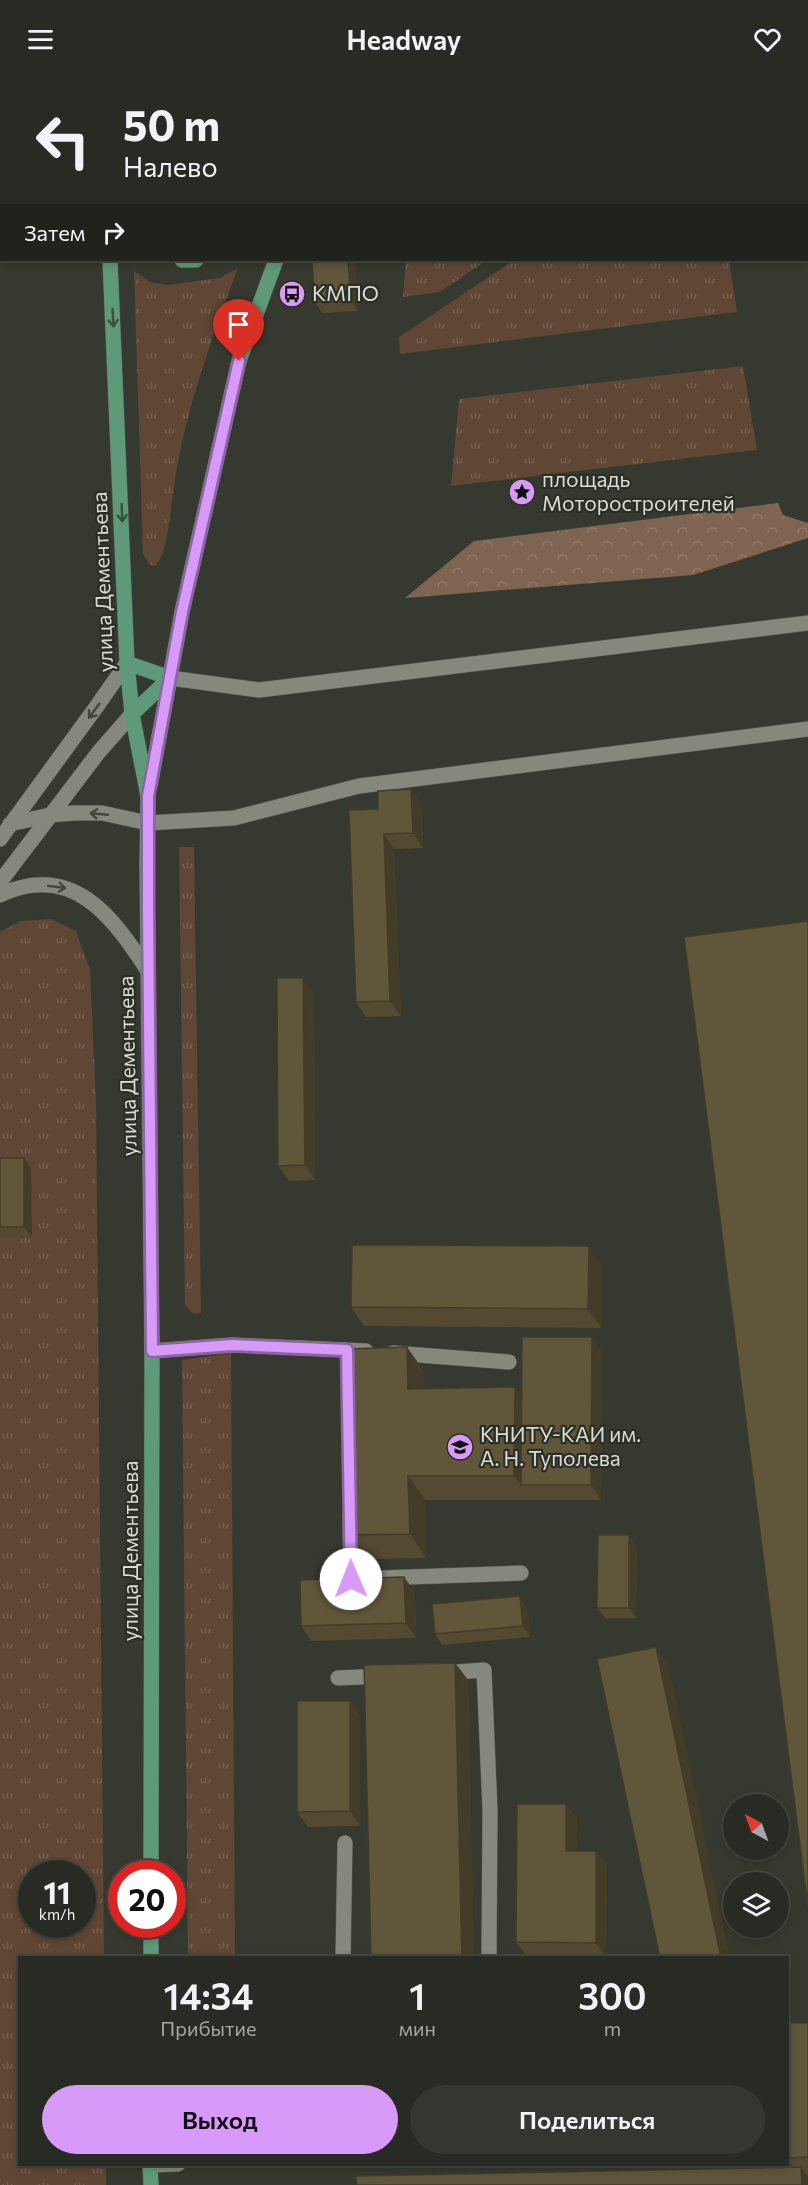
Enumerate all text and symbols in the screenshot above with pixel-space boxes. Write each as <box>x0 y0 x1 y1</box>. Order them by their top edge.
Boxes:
icon: menu <box>24 23 57 56</box>
text: Headway <box>347 23 461 56</box>
icon: heart <box>751 23 784 56</box>
text: 50 m <box>123 98 220 150</box>
icon: left <box>24 102 102 180</box>
text: Налево <box>123 150 218 183</box>
icon: right <box>97 216 130 249</box>
text: Затем <box>24 219 85 246</box>
bus stop icon: КМПО <box>277 279 307 309</box>
place label: КМПО <box>312 280 379 305</box>
pin <box>213 299 264 361</box>
one-way arrow <box>108 307 119 327</box>
icon: arrive <box>222 308 255 341</box>
place label: площадь Моторостроителей <box>542 466 735 515</box>
place icon: площадь Моторостроителей <box>507 477 537 507</box>
street label: улица Дементьева <box>86 491 117 673</box>
one-way arrow <box>116 502 127 522</box>
one-way arrow <box>87 703 100 719</box>
one-way arrow <box>90 808 110 819</box>
one-way arrow <box>46 882 66 893</box>
street label: улица Дементьева <box>112 975 141 1157</box>
place label: КНИТУ-КАИ им. А. Н. Туполева <box>480 1421 641 1470</box>
school or university icon: КНИТУ-КАИ им. А. Н. Туполева <box>445 1432 475 1462</box>
street label: улица Дементьева <box>117 1461 142 1641</box>
position arrow <box>319 1547 383 1611</box>
north arrow <box>723 1794 789 1860</box>
map controls <box>723 1794 789 1938</box>
speed limit sign: 20 <box>108 1860 186 1938</box>
button: layers <box>723 1872 789 1938</box>
text: 11 <box>43 1873 71 1910</box>
text: km/h <box>39 1905 75 1923</box>
text: 14:34 <box>163 1973 253 2017</box>
text: 1 <box>409 1973 425 2017</box>
text: 300 <box>578 1973 647 2017</box>
text: Прибытие <box>160 2016 256 2040</box>
text: мин <box>399 2016 436 2040</box>
text: m <box>604 2016 621 2040</box>
button: Выход <box>42 2085 398 2154</box>
button: Поделиться <box>410 2085 765 2154</box>

